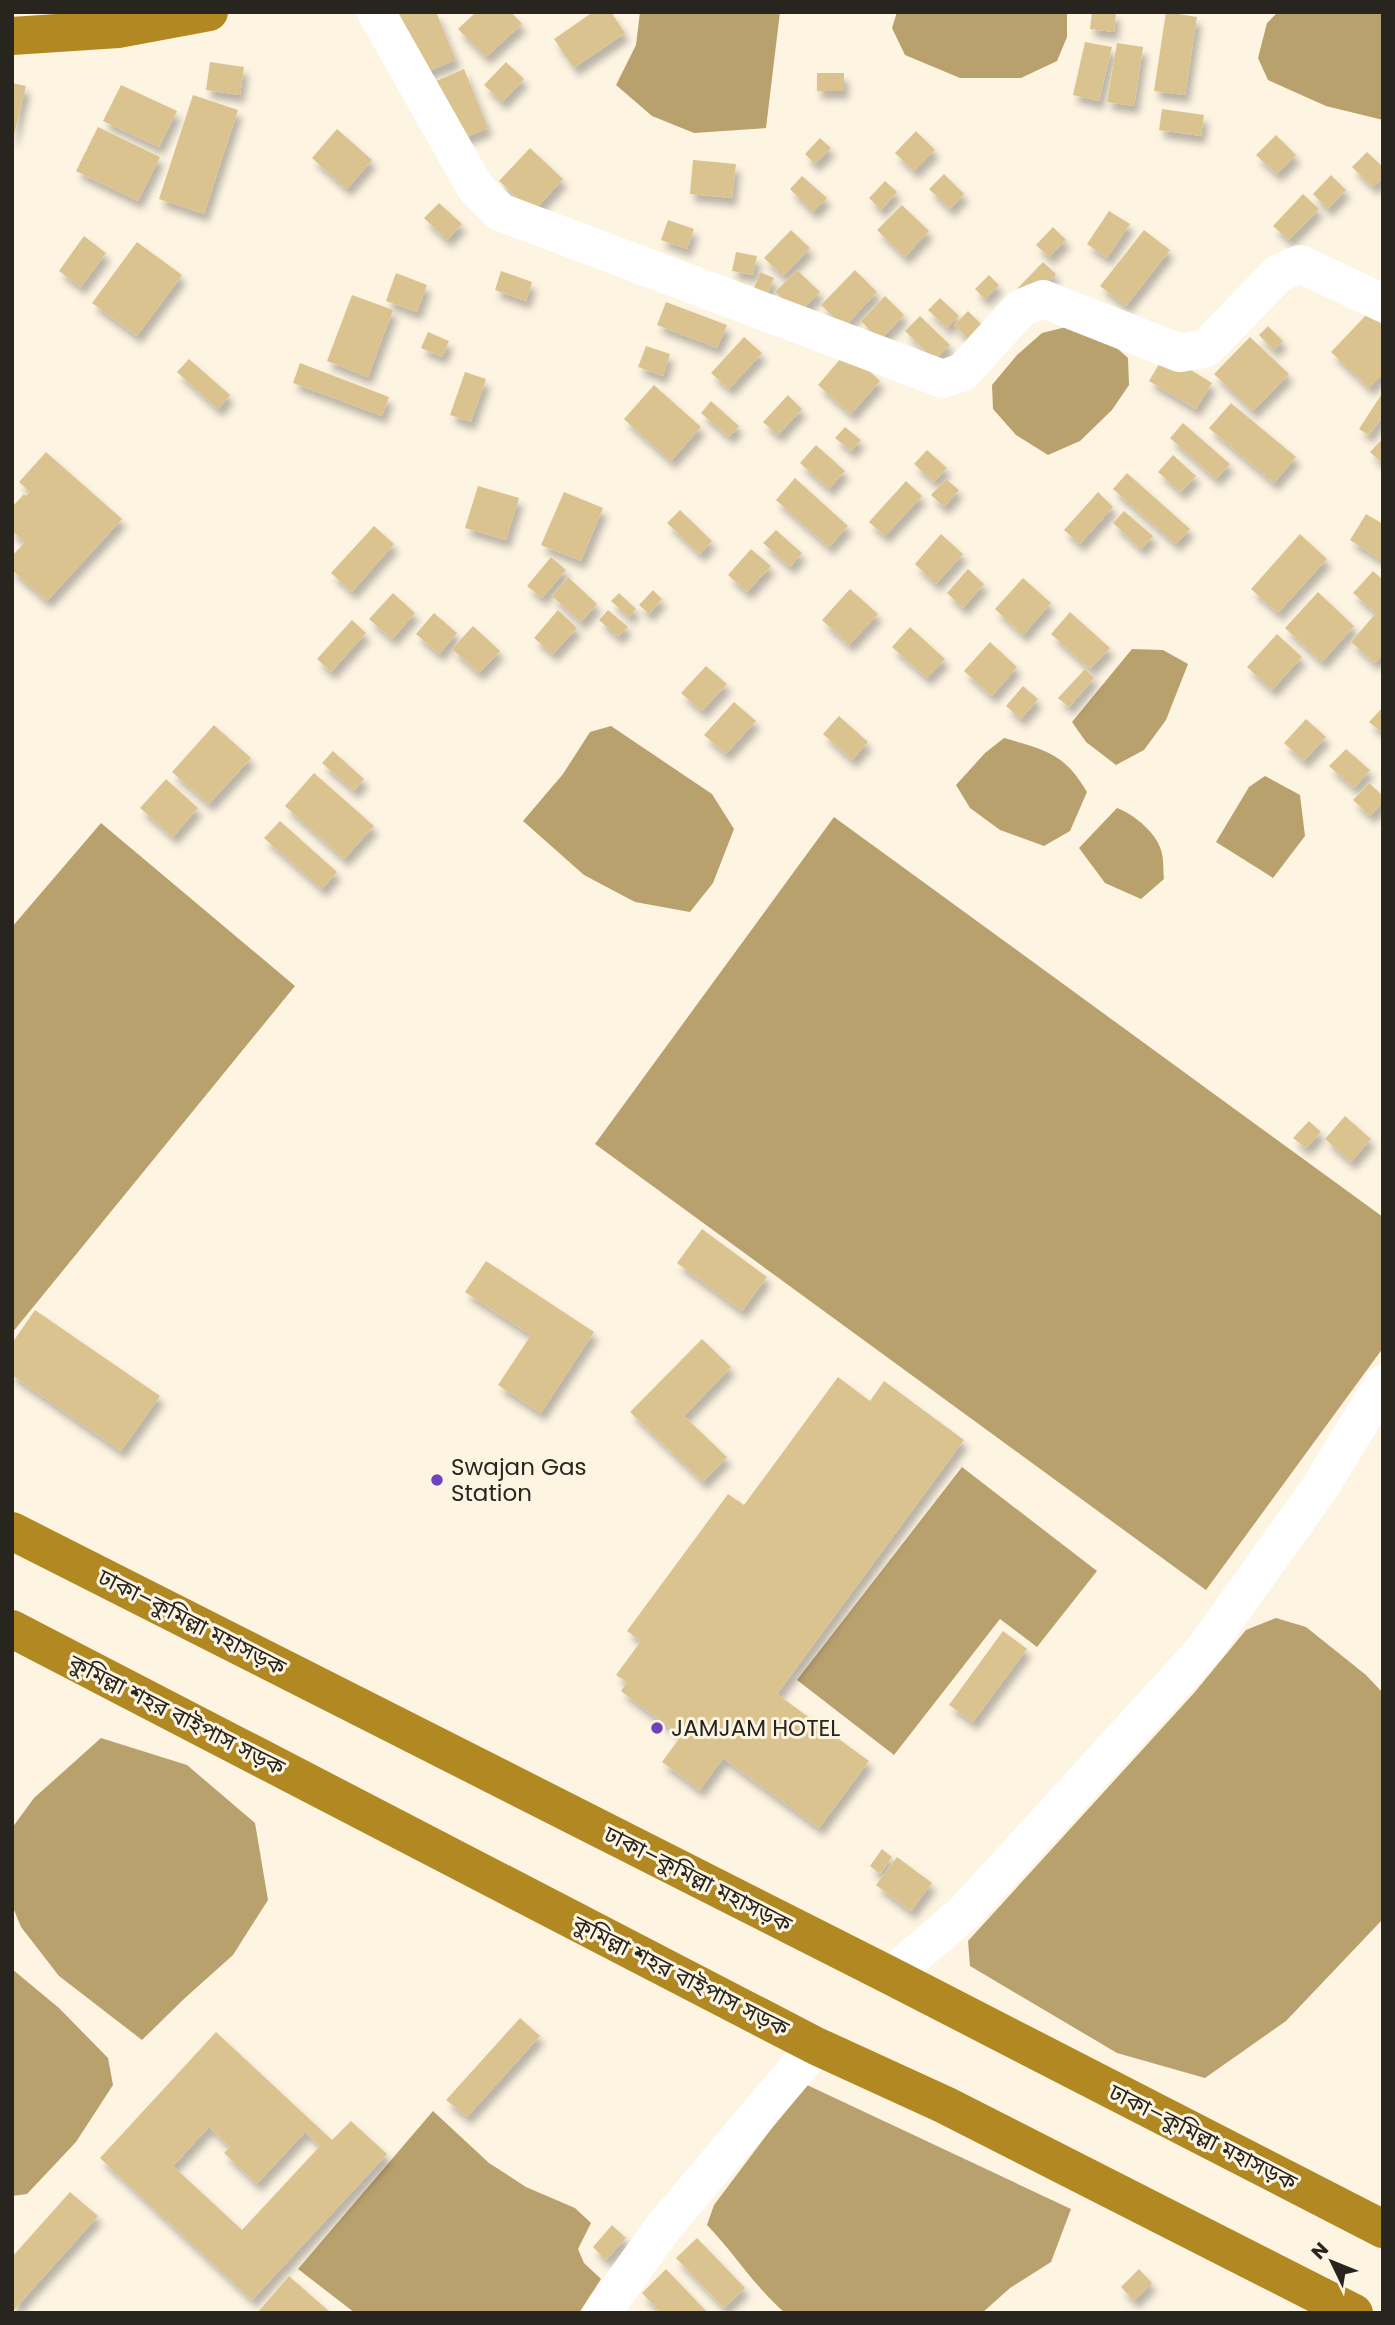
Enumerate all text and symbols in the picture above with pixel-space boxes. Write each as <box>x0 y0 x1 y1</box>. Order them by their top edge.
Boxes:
place label: Swajan Gas Station <box>451 1451 586 1509</box>
marker: Swajan Gas Station <box>429 1472 445 1488</box>
street label: ঢাকা–কুমিল্লা মহাসড়ক <box>92 1560 292 1683</box>
street label: কুমিল্লা শহর বাইপাস সড়ক <box>63 1646 291 1784</box>
place label: JAMJAM HOTEL <box>671 1712 840 1744</box>
marker: JAMJAM HOTEL <box>649 1720 665 1736</box>
street label: ঢাকা–কুমিল্লা মহাসড়ক <box>598 1817 798 1940</box>
street label: কুমিল্লা শহর বাইপাস সড়ক <box>567 1907 795 2045</box>
street label: ঢাকা–কুমিল্লা মহাসড়ক <box>1103 2075 1303 2198</box>
north arrow <box>1297 2227 1367 2297</box>
text: N <box>1305 2236 1335 2265</box>

